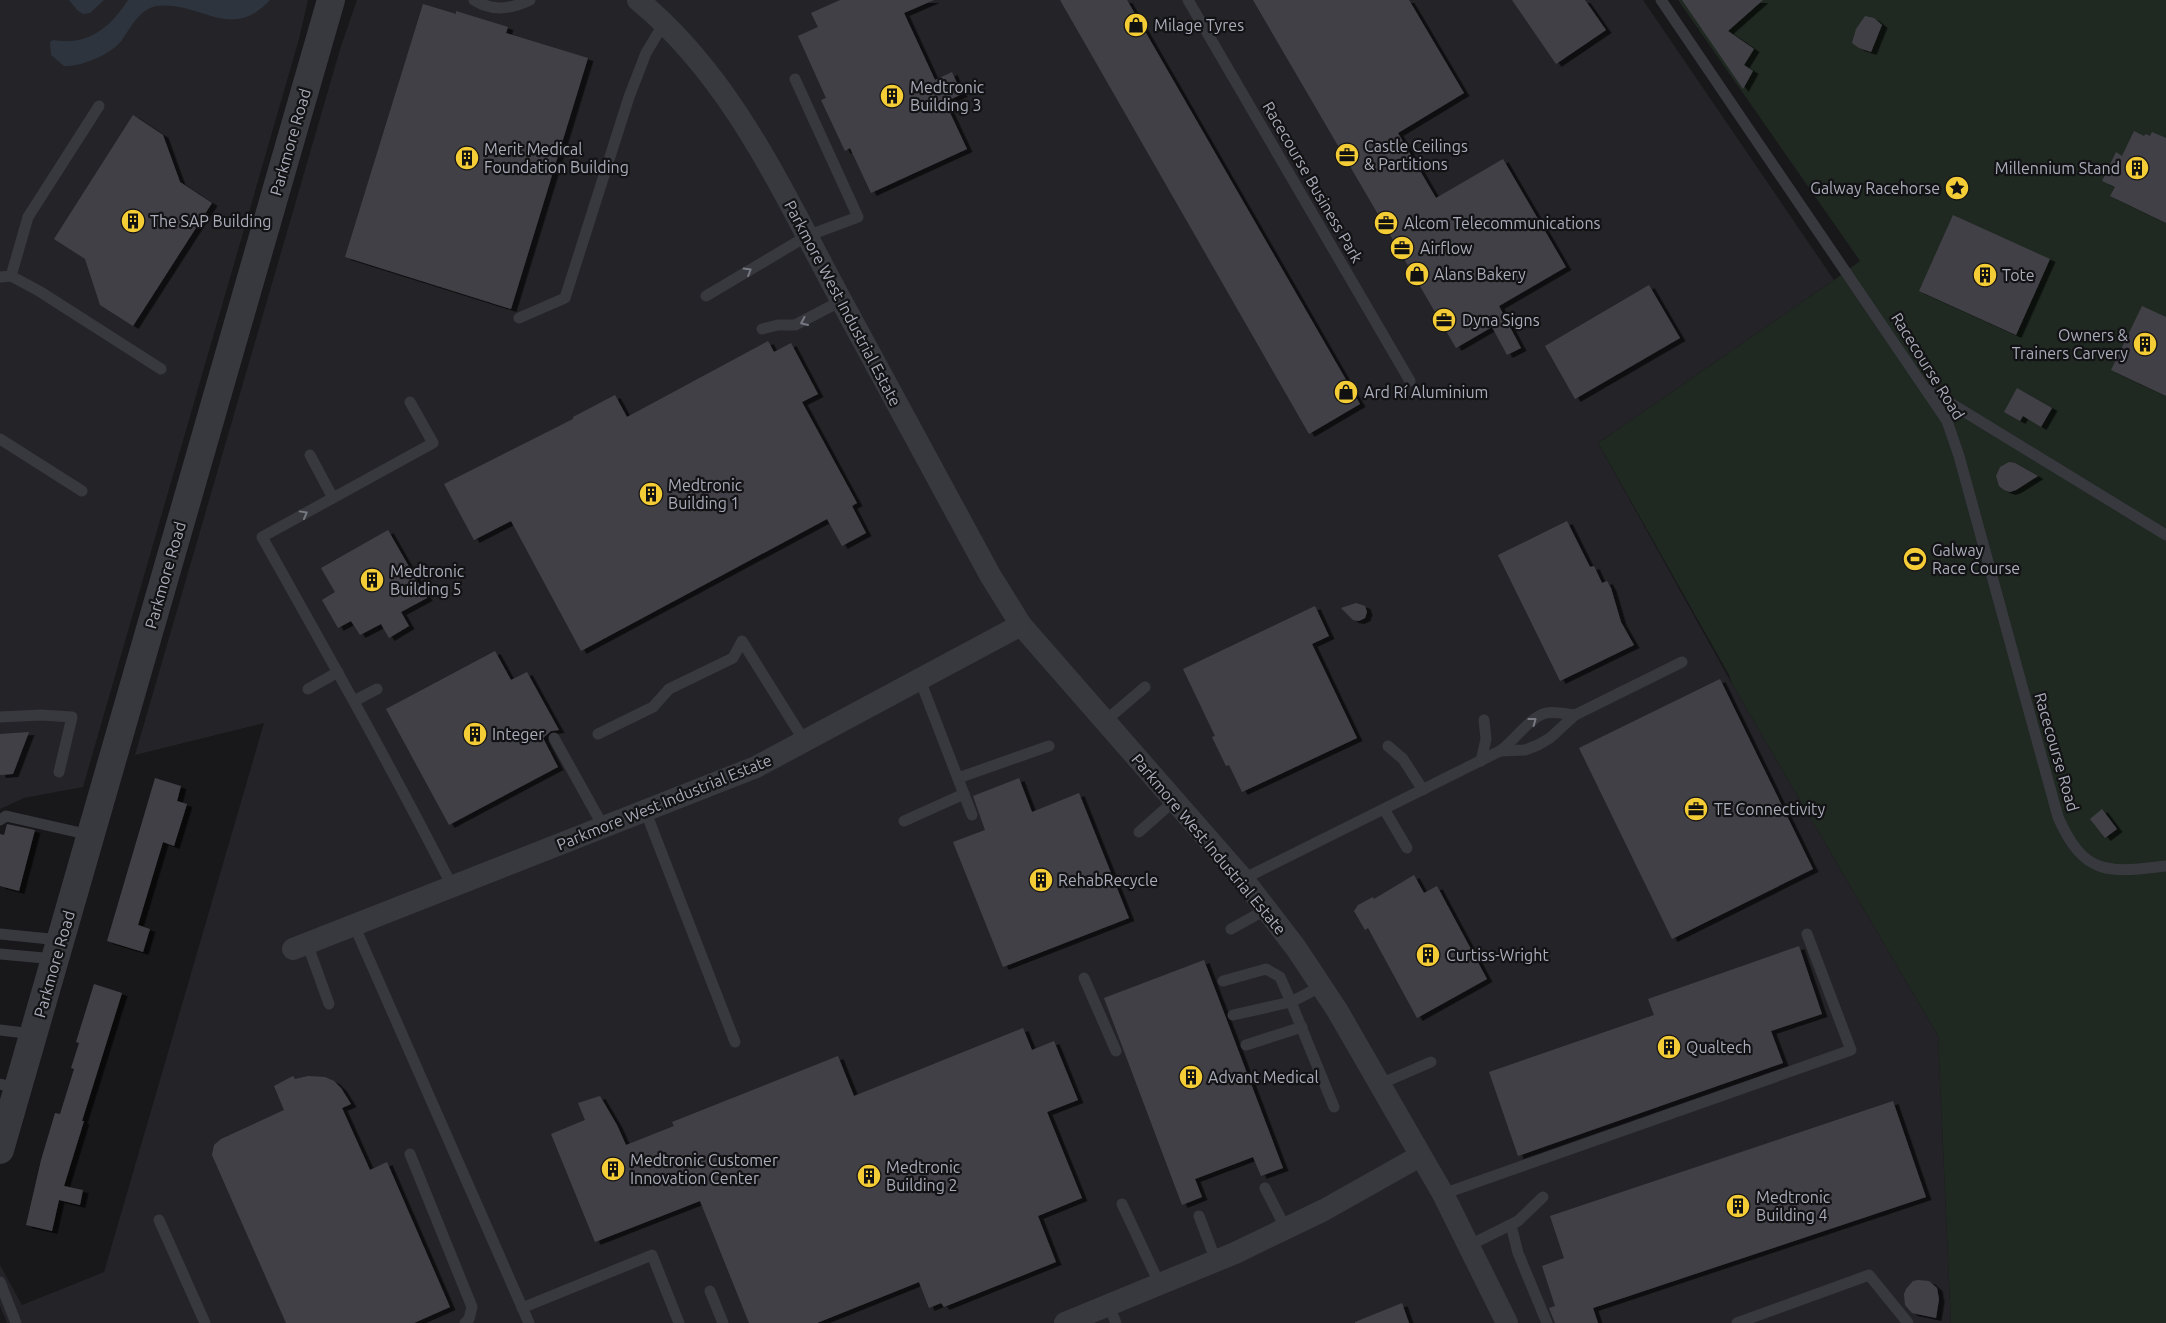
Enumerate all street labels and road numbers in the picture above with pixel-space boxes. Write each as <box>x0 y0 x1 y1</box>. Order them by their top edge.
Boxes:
street label: Parkmore Road <box>266 86 314 198</box>
street label: Racecourse Business Park <box>1259 98 1367 266</box>
street label: Parkmore West Industrial Estate <box>781 197 905 409</box>
street label: Racecourse Road <box>1888 309 1968 423</box>
street label: Parkmore Road <box>141 519 189 631</box>
street label: Racecourse Road <box>2031 691 2083 813</box>
street label: Parkmore West Industrial Estate <box>1128 750 1290 938</box>
street label: Parkmore West Industrial Estate <box>554 751 774 853</box>
street label: Parkmore Road <box>30 908 78 1020</box>

